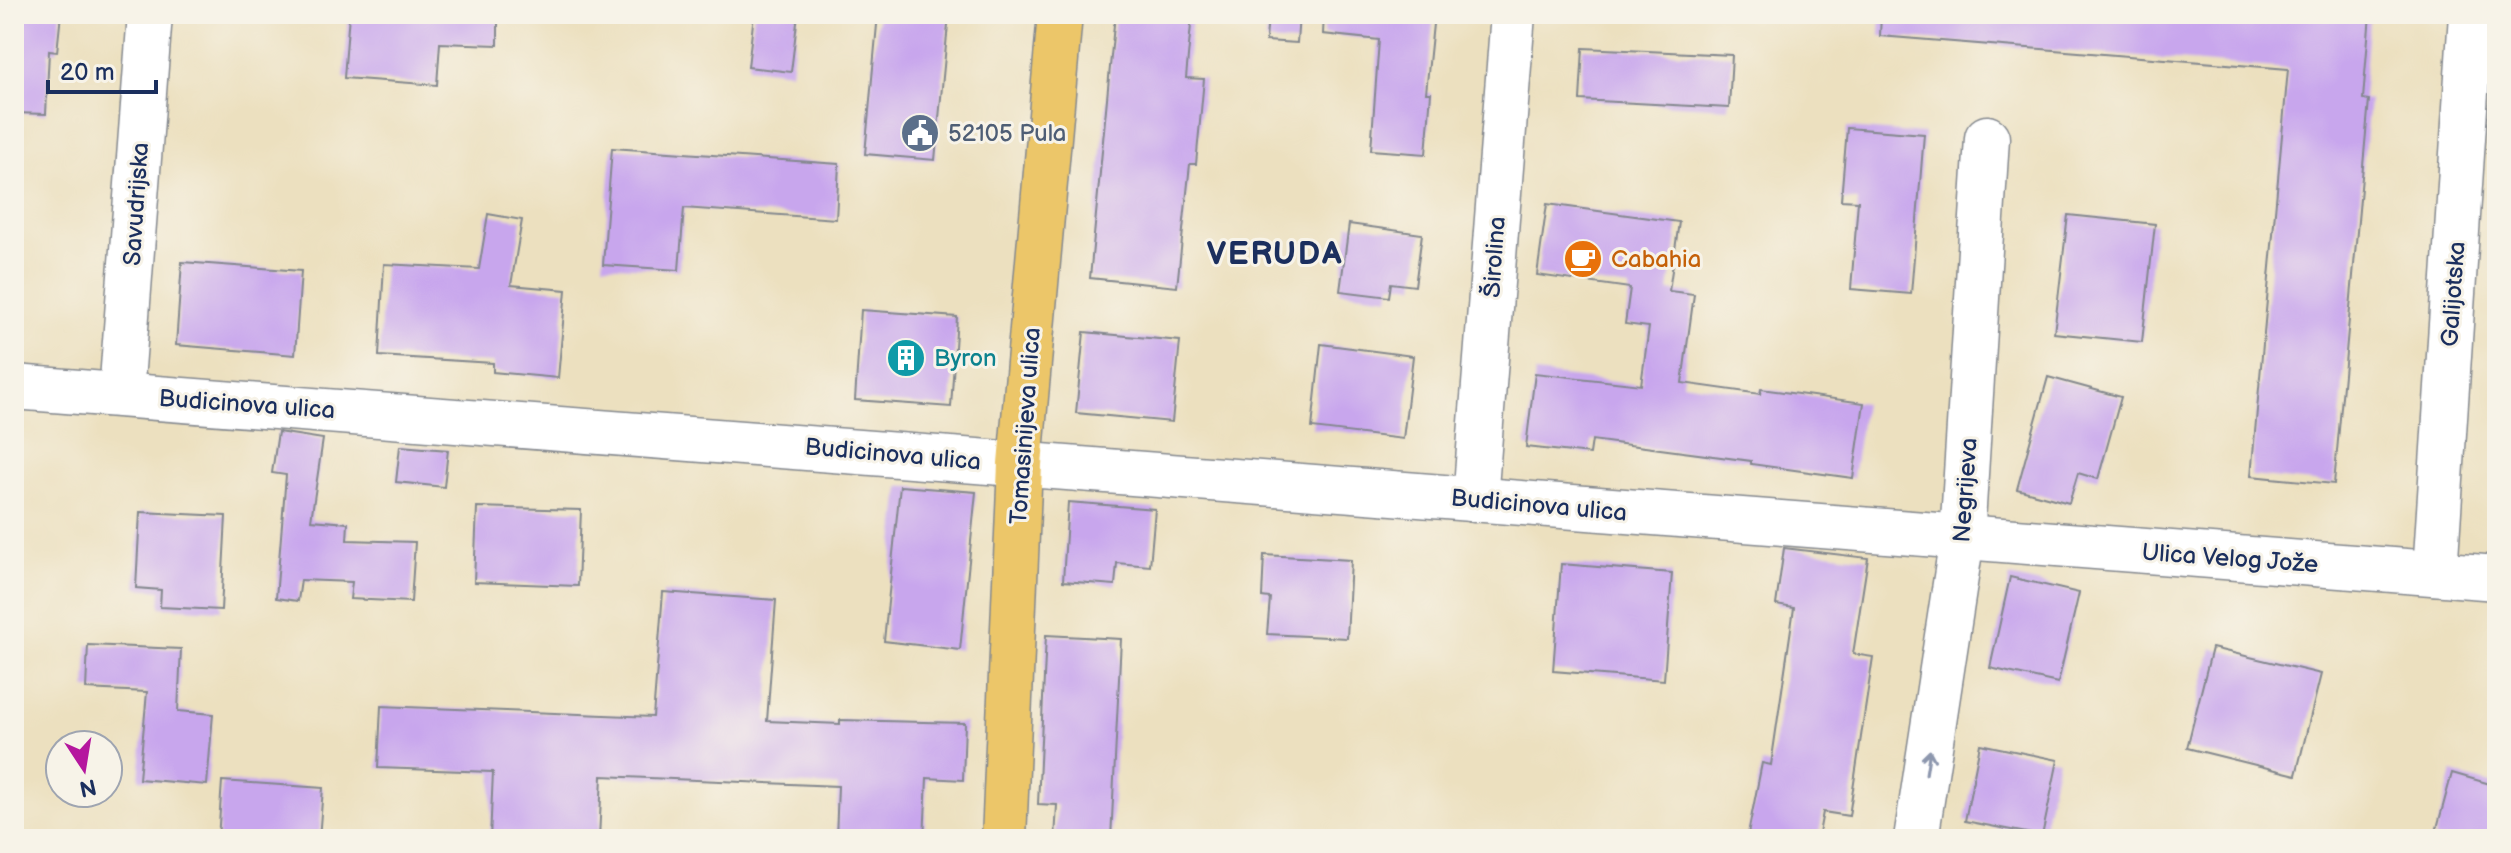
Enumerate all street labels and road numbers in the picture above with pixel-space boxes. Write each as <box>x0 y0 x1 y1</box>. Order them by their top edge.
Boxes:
street label: Savudrijska <box>118 141 155 267</box>
street label: Širolina <box>1477 215 1512 299</box>
street label: Galijotska <box>2435 240 2472 348</box>
street label: Tomasinijeva ulica <box>1004 327 1047 526</box>
street label: Budicinova ulica <box>158 384 336 425</box>
street label: Budicinova ulica <box>804 432 982 477</box>
street label: Negrijeva <box>1947 437 1984 543</box>
street label: Budicinova ulica <box>1450 483 1628 528</box>
street label: Ulica Velog Jože <box>2141 538 2319 579</box>

